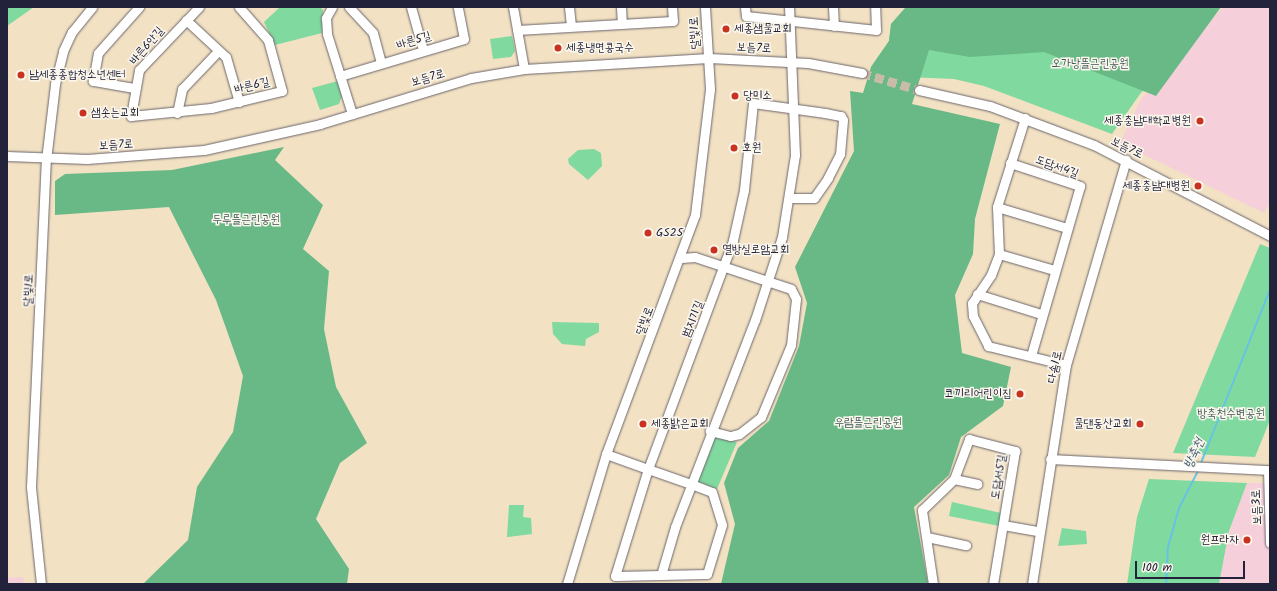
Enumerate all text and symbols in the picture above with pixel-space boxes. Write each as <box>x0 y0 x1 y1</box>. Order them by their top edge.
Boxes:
street label: 달빛1로 <box>687 16 703 50</box>
place label: 세종샘물교회 <box>734 22 792 36</box>
street label: 바른6안길 <box>127 24 167 68</box>
marker: 세종샘물교회 <box>721 24 731 34</box>
street label: 바른5길 <box>395 29 433 53</box>
street label: 보듬7로 <box>736 40 772 56</box>
place label: 세종냉면콩국수 <box>566 41 634 55</box>
marker: 세종냉면콩국수 <box>553 43 563 53</box>
park label: 오가낭뜰근린공원 <box>1051 57 1129 71</box>
street label: 보듬7로 <box>409 66 447 90</box>
place label: 남세종종합청소년센터 <box>29 68 126 82</box>
marker: 남세종종합청소년센터 <box>16 70 26 80</box>
street label: 바른6길 <box>233 75 271 97</box>
place label: 당미소 <box>743 89 772 103</box>
marker: 당미소 <box>730 91 740 101</box>
place label: 샘솟는교회 <box>91 106 139 120</box>
marker: 샘솟는교회 <box>78 108 88 118</box>
place label: 세종충남대학교병원 <box>1104 114 1191 128</box>
marker: 세종충남대학교병원 <box>1194 115 1206 127</box>
street label: 보듬7로 <box>1108 134 1146 162</box>
street label: 보듬7로 <box>98 137 134 153</box>
place label: 호원 <box>742 141 761 155</box>
marker: 호원 <box>729 143 739 153</box>
street label: 도담서4길 <box>1033 152 1081 182</box>
place label: 세종충남대병원 <box>1122 179 1190 193</box>
marker: 세종충남대병원 <box>1193 181 1203 191</box>
park label: 두루뜰근린공원 <box>212 213 280 227</box>
place label: GS25 <box>656 226 683 240</box>
marker: GS25 <box>643 228 653 238</box>
place label: 열방실로암교회 <box>722 243 790 257</box>
marker: 열방실로암교회 <box>709 245 719 255</box>
street label: 달빛1로 <box>21 273 37 307</box>
street label: 범지기길 <box>679 298 707 340</box>
street label: 달빛로 <box>633 305 657 337</box>
street label: 다솜1로 <box>1045 349 1065 385</box>
place label: 코끼리어린이집 <box>944 387 1012 401</box>
marker: 코끼리어린이집 <box>1015 389 1025 399</box>
park label: 방축천수변공원 <box>1197 407 1265 421</box>
park label: 우람뜰근린공원 <box>834 416 902 430</box>
place label: 세종밝은교회 <box>651 417 709 431</box>
place label: 물댄동산교회 <box>1074 417 1132 431</box>
marker: 세종밝은교회 <box>638 419 648 429</box>
marker: 물댄동산교회 <box>1135 419 1145 429</box>
water label: 방축천 <box>1181 436 1209 472</box>
street label: 도담서5길 <box>988 454 1010 500</box>
street label: 보듬3로 <box>1249 489 1265 525</box>
place label: 원프라자 <box>1200 533 1239 547</box>
marker: 원프라자 <box>1242 535 1252 545</box>
scale bar <box>1137 553 1247 579</box>
text: 100 m <box>1142 558 1172 577</box>

